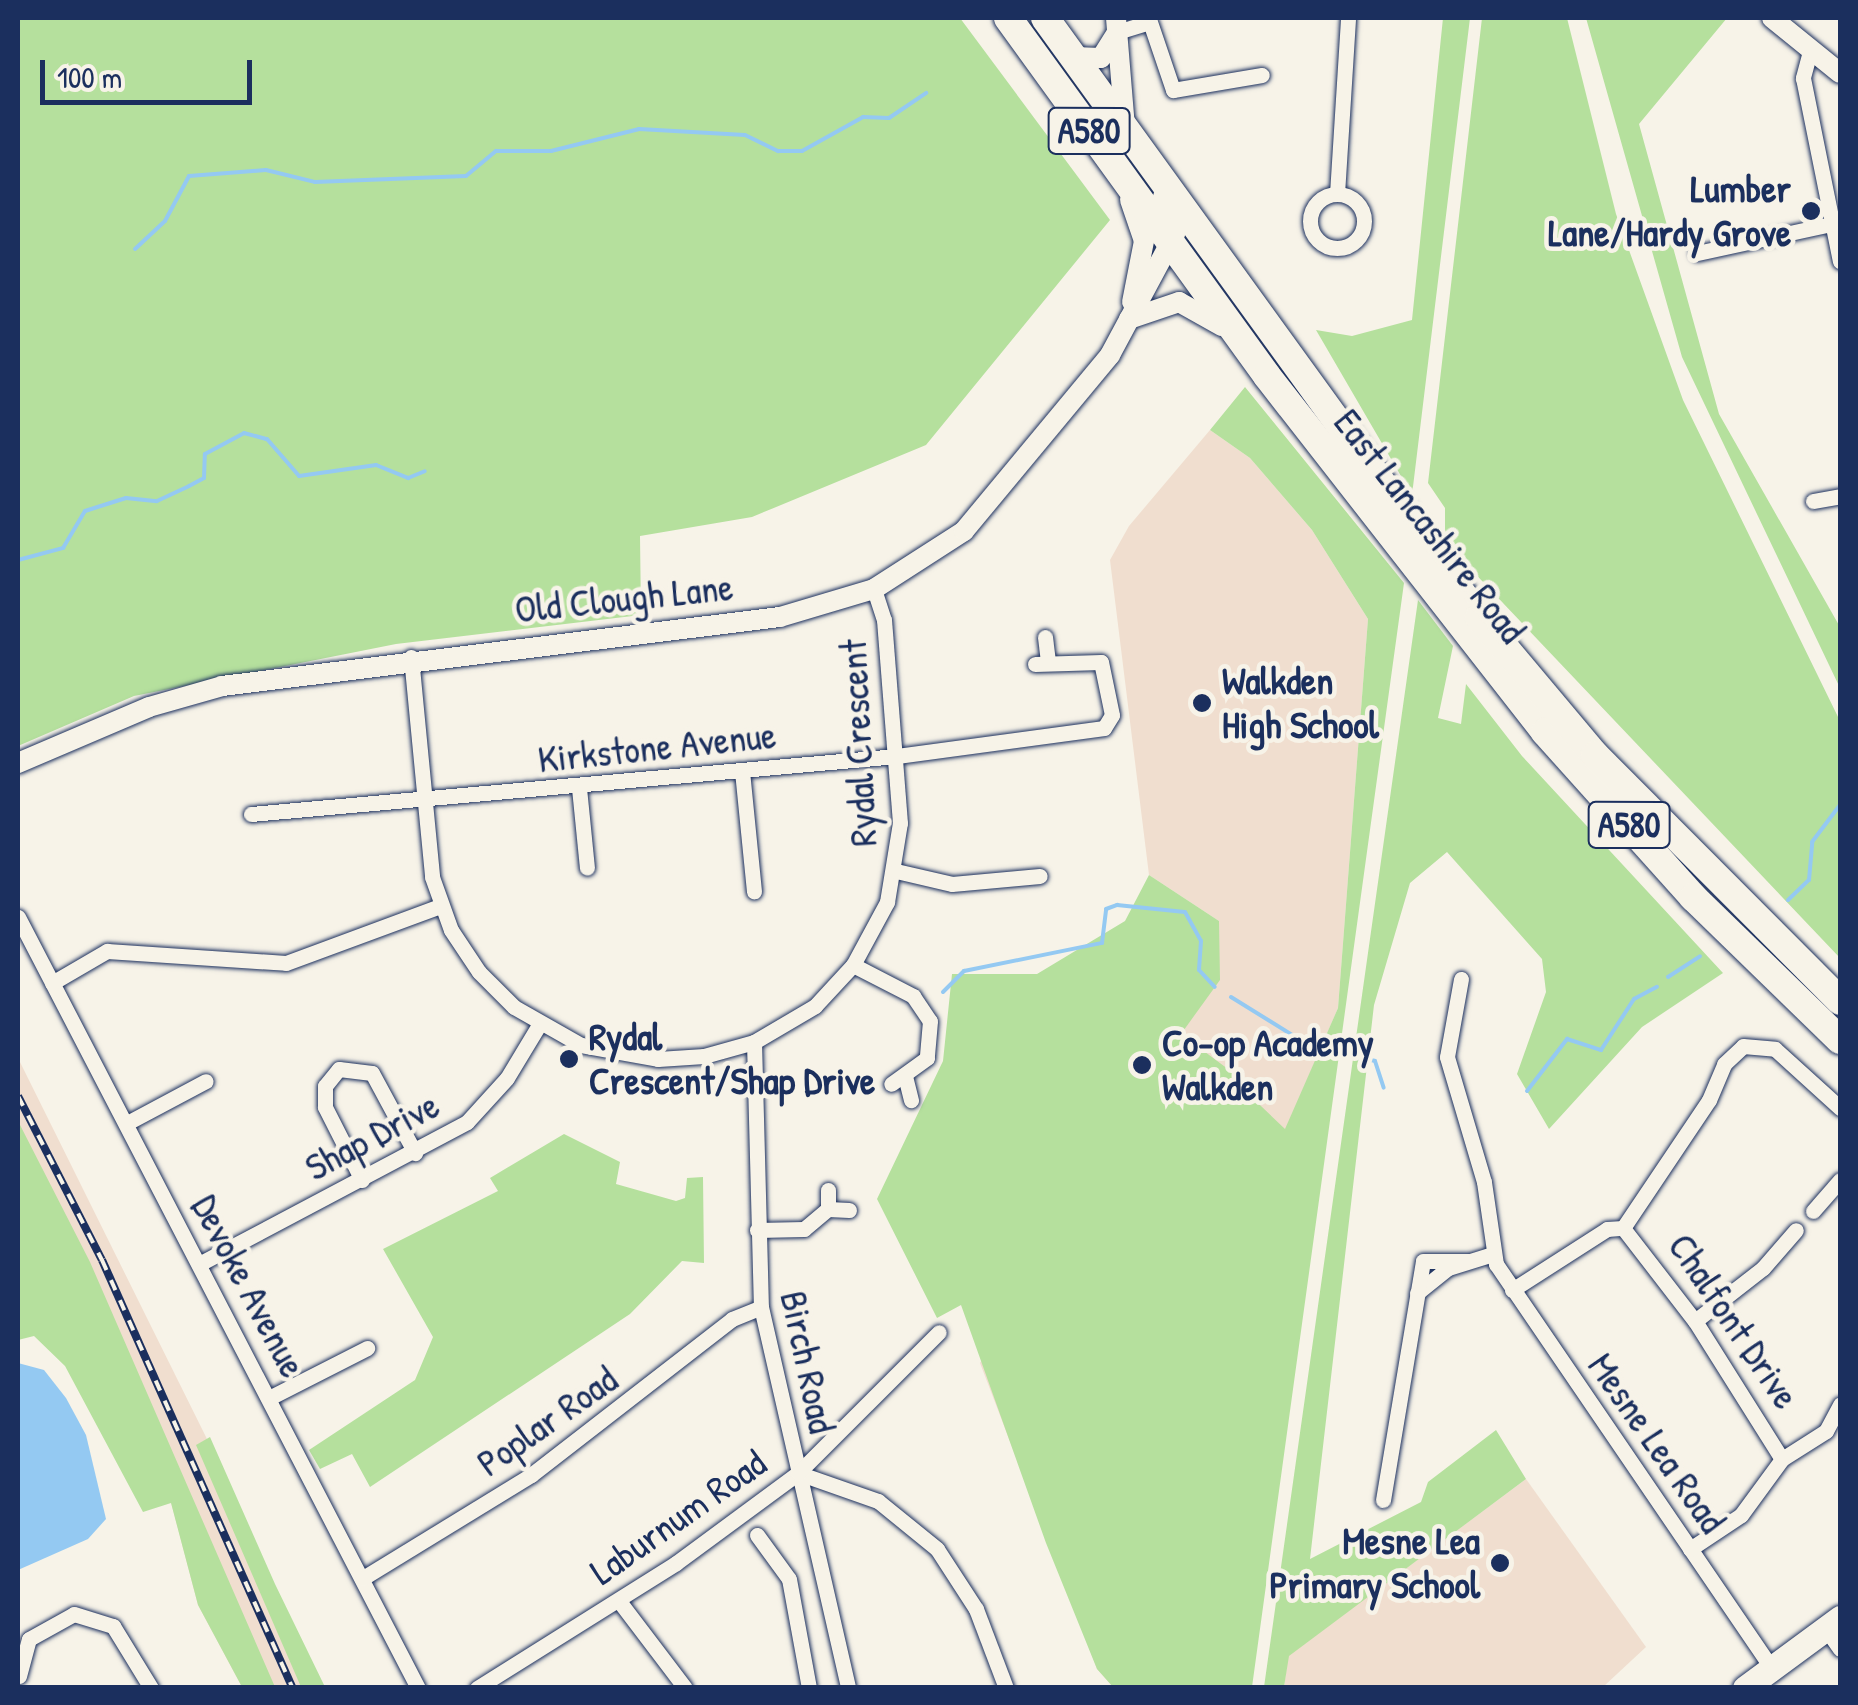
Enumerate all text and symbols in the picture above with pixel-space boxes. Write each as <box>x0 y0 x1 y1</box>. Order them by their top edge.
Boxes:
scale bar <box>45 40 258 102</box>
text: 100 m <box>57 57 122 97</box>
road number: A580 <box>1046 101 1132 161</box>
place label: Lumber Lane/Hardy Grove <box>1548 166 1791 255</box>
marker: Lumber Lane/Hardy Grove <box>1800 200 1822 222</box>
street label: East Lancashire Road <box>1325 400 1535 652</box>
street label: Old Clough Lane <box>513 564 735 632</box>
street label: Rydal Crescent <box>830 638 886 848</box>
place label: Walkden High School <box>1222 658 1379 748</box>
marker: Walkden High School <box>1191 692 1213 714</box>
street label: Kirkstone Avenue <box>536 712 778 782</box>
road number: A580 <box>1586 795 1672 855</box>
place label: Rydal Crescent/Shap Drive <box>589 1014 875 1104</box>
place label: Co-op Academy Walkden <box>1162 1020 1374 1110</box>
marker: Rydal Crescent/Shap Drive <box>558 1048 580 1070</box>
marker: Co-op Academy Walkden <box>1131 1054 1153 1076</box>
street label: Shap Drive <box>297 1082 447 1190</box>
street label: Devoke Avenue <box>182 1187 316 1385</box>
street label: Chalfont Drive <box>1659 1225 1809 1417</box>
street label: Birch Road <box>771 1287 845 1437</box>
street label: Mesne Lea Road <box>1579 1344 1735 1542</box>
street label: Poplar Road <box>468 1356 626 1486</box>
street label: Laburnum Road <box>581 1440 775 1594</box>
place label: Mesne Lea Primary School <box>1270 1518 1480 1608</box>
marker: Mesne Lea Primary School <box>1489 1552 1511 1574</box>

